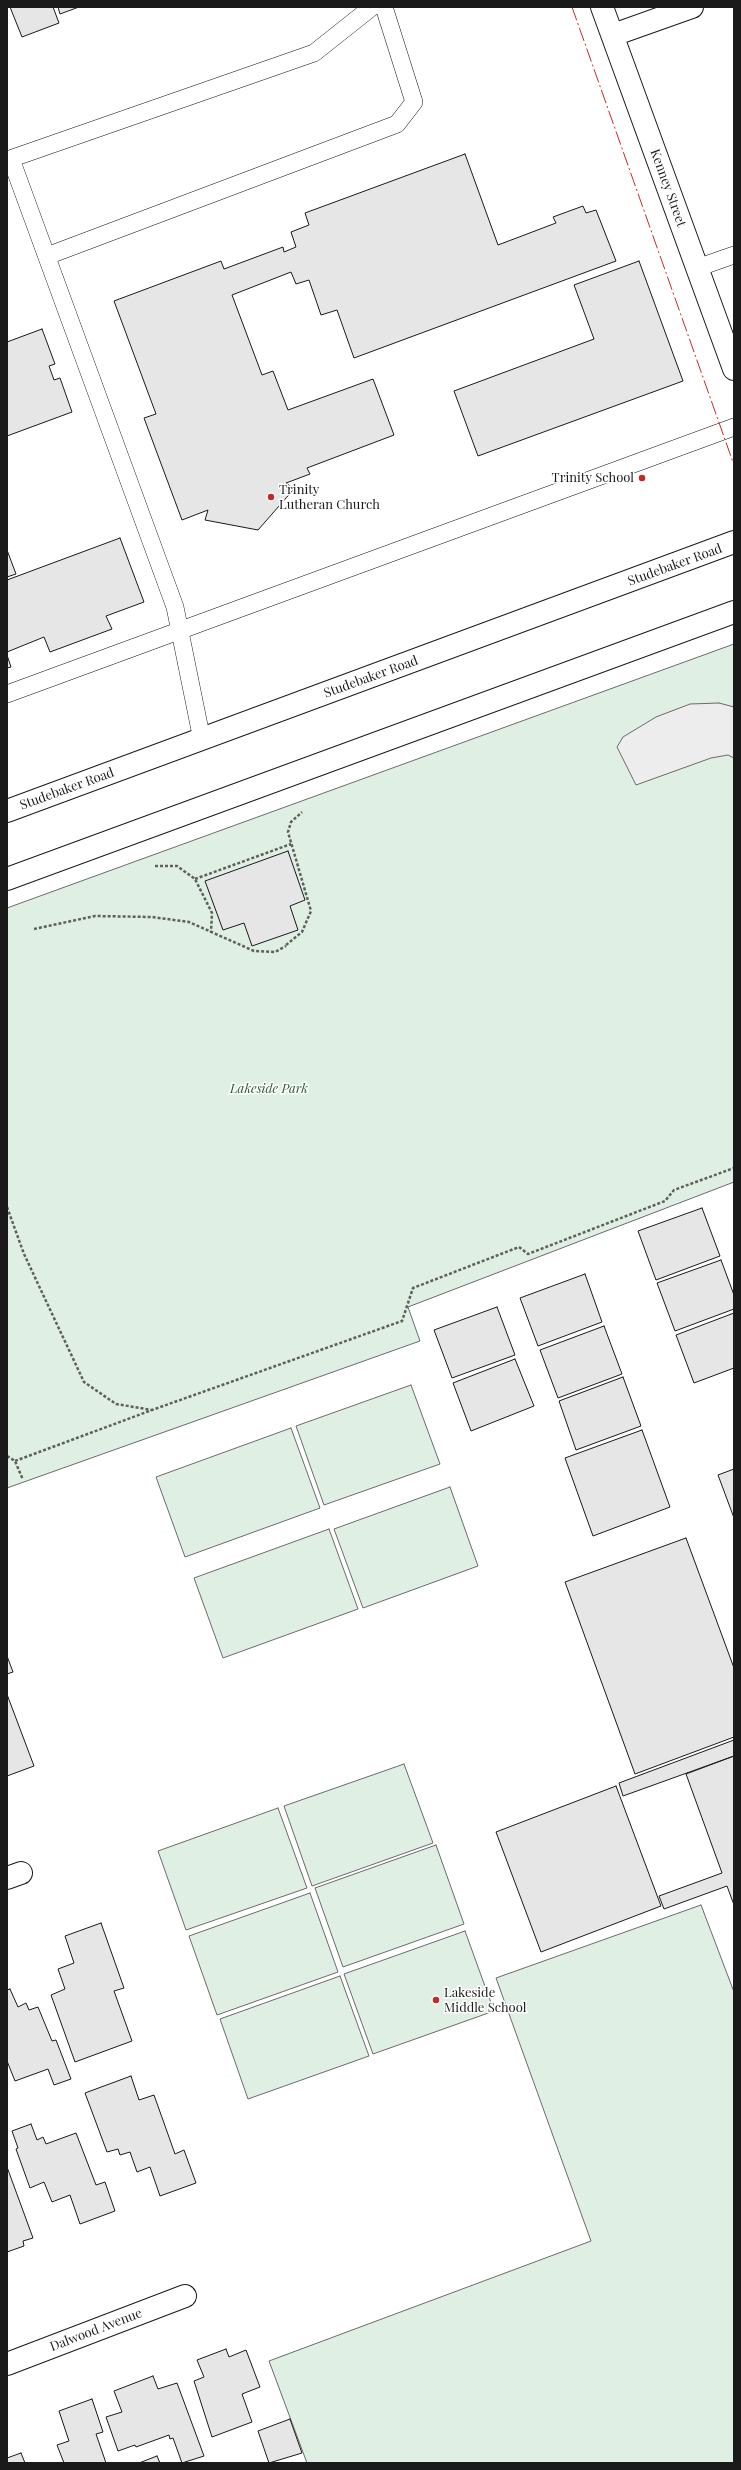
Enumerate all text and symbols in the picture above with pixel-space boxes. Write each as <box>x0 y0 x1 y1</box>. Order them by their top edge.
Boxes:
street label: Kenney Street <box>647 147 689 229</box>
place label: Trinity School <box>552 470 634 486</box>
marker: Trinity School <box>637 473 647 483</box>
place label: Trinity Lutheran Church <box>279 482 380 513</box>
marker: Trinity Lutheran Church <box>266 492 276 502</box>
street label: Studebaker Road <box>626 541 724 589</box>
street label: Studebaker Road <box>322 653 420 701</box>
street label: Studebaker Road <box>18 765 116 813</box>
park label: Lakeside Park <box>230 1081 308 1097</box>
place label: Lakeside Middle School <box>444 1985 526 2016</box>
marker: Lakeside Middle School <box>431 1995 441 2005</box>
street label: Dalwood Avenue <box>48 2305 144 2355</box>

